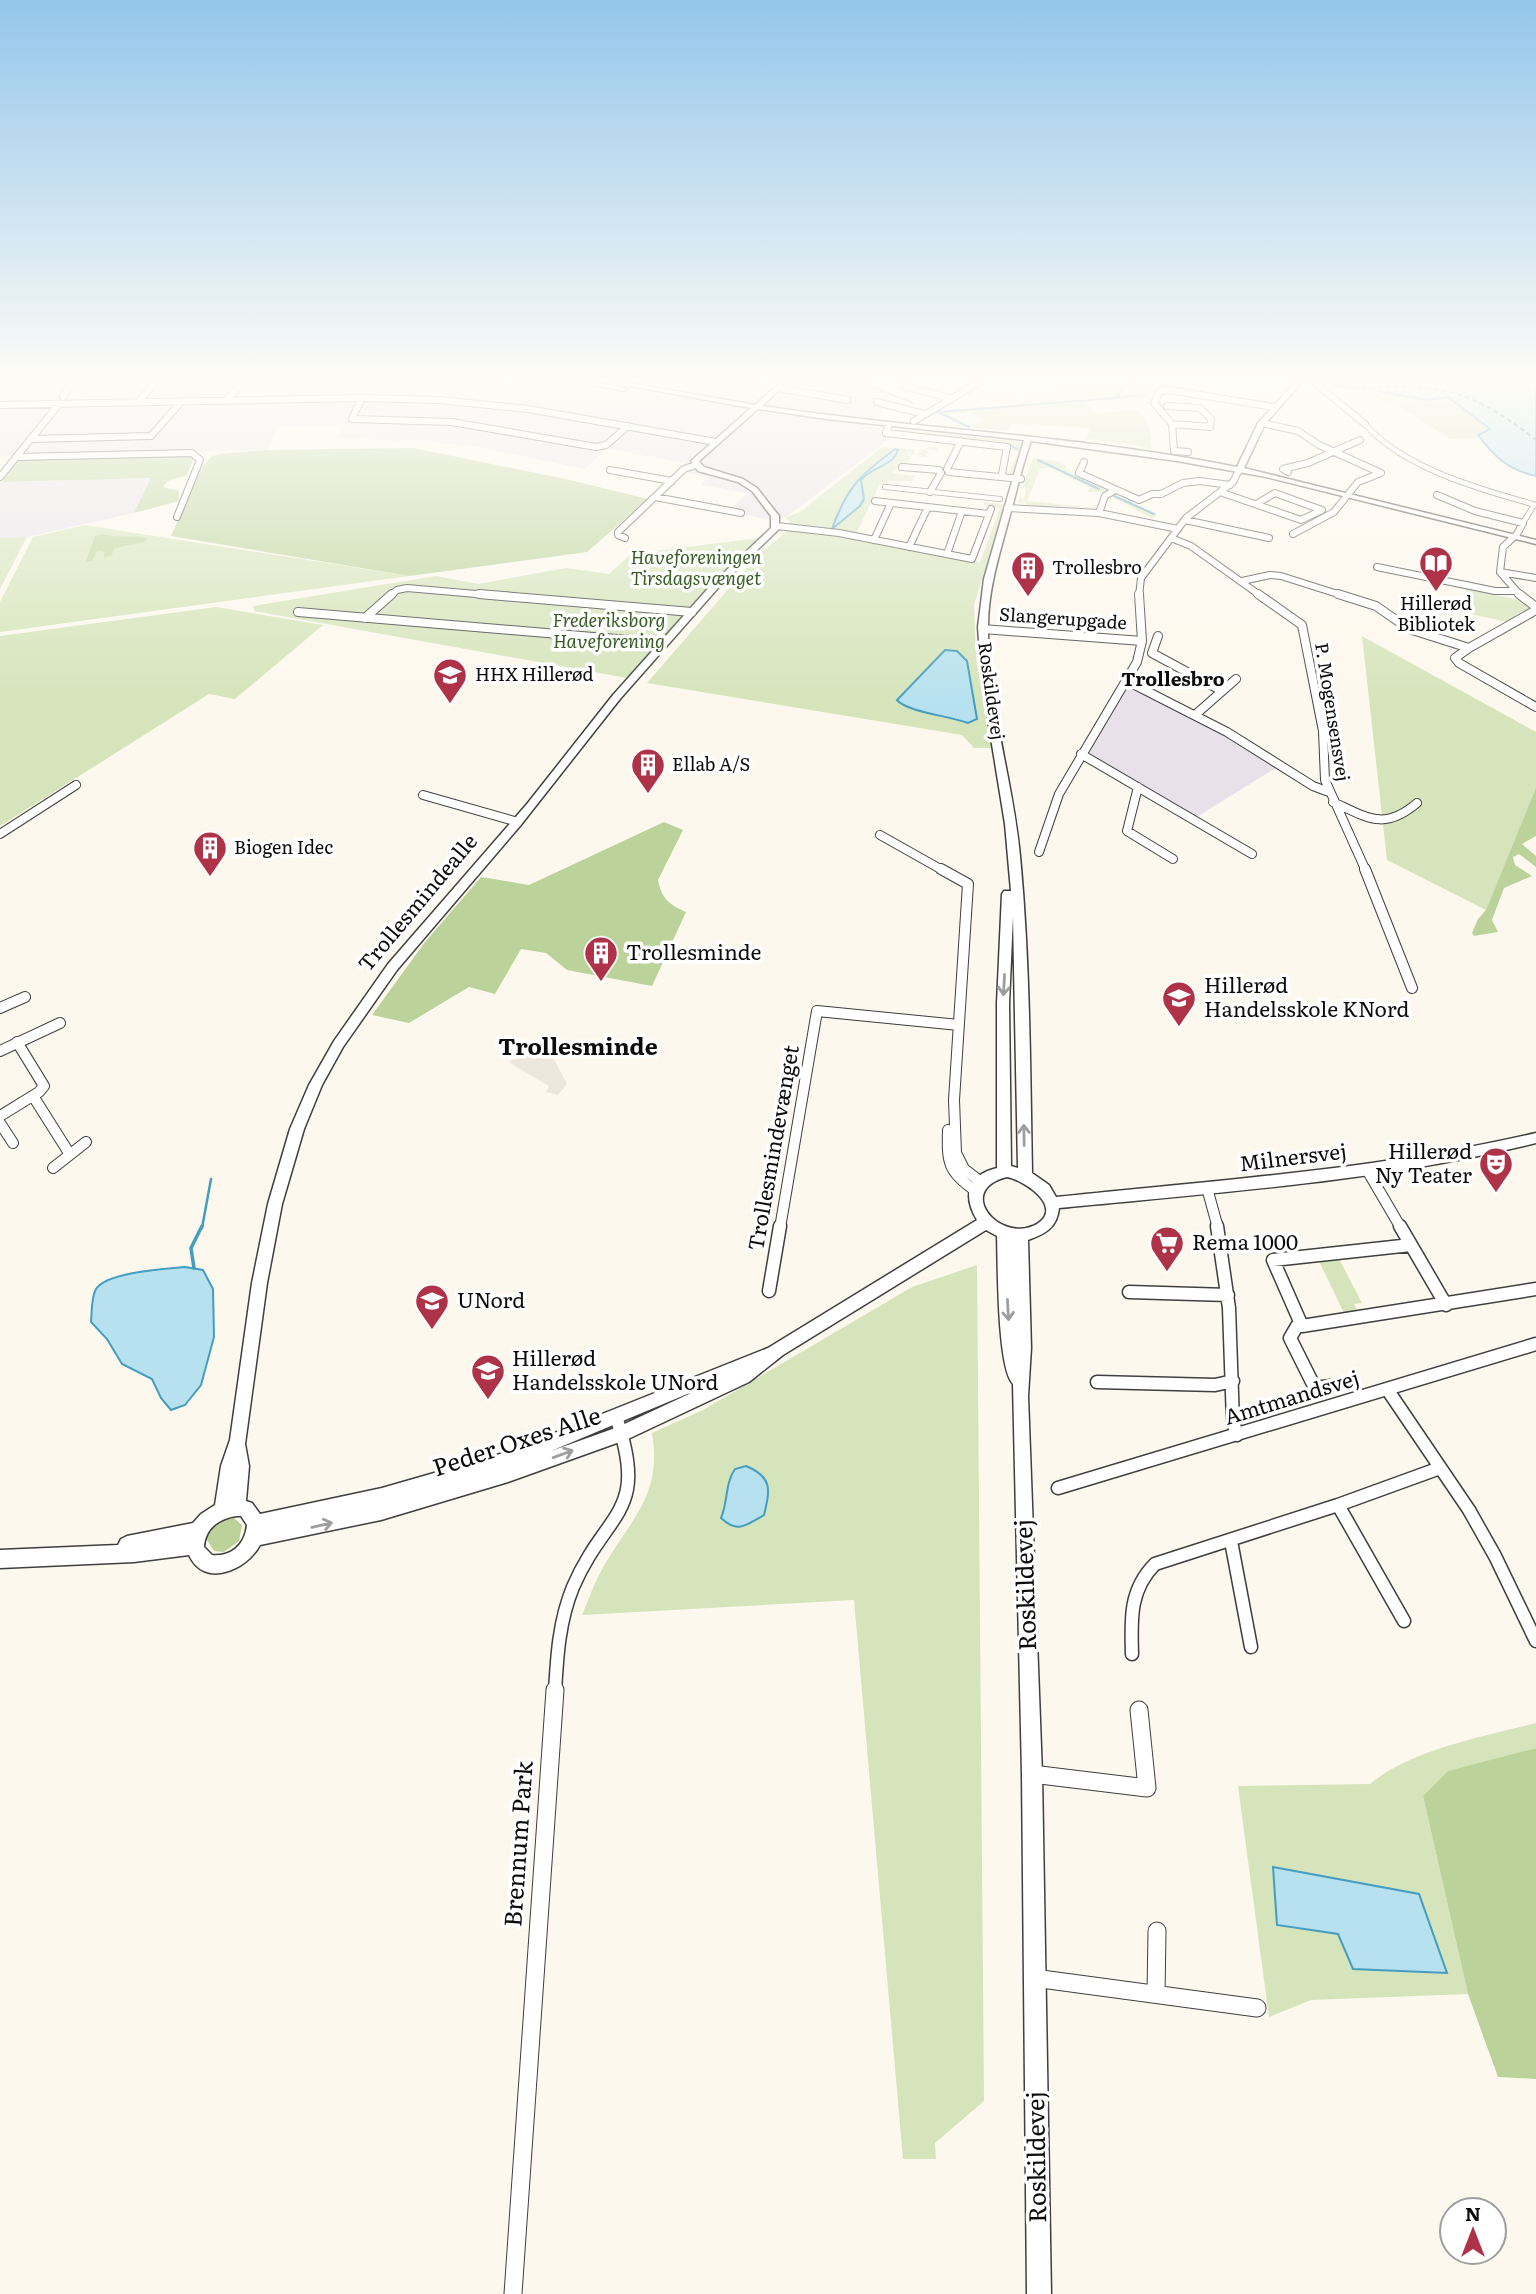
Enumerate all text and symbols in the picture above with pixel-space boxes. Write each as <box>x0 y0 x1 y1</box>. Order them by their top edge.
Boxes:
park label: Haveforeningen Tirsdagsvænget <box>630 543 762 591</box>
library icon: Hillerød Bibliotek <box>1417 544 1455 593</box>
building icon: Trollesbro <box>1009 549 1047 598</box>
place label: Trollesbro <box>1052 553 1142 580</box>
place label: Hillerød Bibliotek <box>1397 589 1476 637</box>
street label: Slangerupgade <box>998 600 1128 635</box>
park label: Frederiksborg Haveforening <box>553 606 665 654</box>
street label: Roskildevej <box>972 640 1013 742</box>
street label: P. Mogensensvej <box>1309 640 1358 783</box>
school or university icon: HHX Hillerød <box>431 656 469 705</box>
place label: HHX Hillerød <box>475 660 594 687</box>
district label: Trollesbro <box>1121 664 1225 692</box>
building icon: Ellab A/S <box>629 746 667 795</box>
place label: Ellab A/S <box>672 750 750 777</box>
street label: Trollesmindealle <box>349 826 483 977</box>
building icon: Biogen Idec <box>191 829 229 878</box>
place label: Biogen Idec <box>234 833 333 860</box>
building icon: Trollesminde <box>582 934 620 983</box>
place label: Trollesminde <box>626 935 761 966</box>
place label: Hillerød Handelsskole KNord <box>1204 968 1409 1023</box>
one-way arrow <box>997 973 1010 996</box>
school or university icon: Hillerød Handelsskole KNord <box>1160 979 1198 1028</box>
district label: Trollesminde <box>498 1028 658 1062</box>
street label: Trollesmindevænget <box>738 1042 805 1253</box>
one-way arrow <box>1017 1123 1031 1146</box>
street label: Milnersvej <box>1237 1134 1348 1177</box>
place label: Hillerød Ny Teater <box>1375 1134 1472 1189</box>
theatre icon: Hillerød Ny Teater <box>1477 1145 1515 1194</box>
supermarket icon: Rema 1000 <box>1148 1224 1186 1273</box>
place label: Rema 1000 <box>1192 1225 1298 1256</box>
school or university icon: UNord <box>413 1282 451 1331</box>
place label: UNord <box>457 1283 525 1314</box>
one-way arrow <box>1002 1298 1015 1321</box>
place label: Hillerød Handelsskole UNord <box>512 1341 719 1396</box>
school or university icon: Hillerød Handelsskole UNord <box>469 1352 507 1401</box>
street label: Amtmandsvej <box>1220 1360 1362 1431</box>
street label: Peder Oxes Alle <box>428 1396 605 1483</box>
one-way arrow <box>552 1446 574 1459</box>
one-way arrow <box>310 1517 333 1531</box>
street label: Roskildevej <box>1004 1519 1043 1651</box>
street label: Brennum Park <box>493 1759 540 1928</box>
street label: Roskildevej <box>1016 2091 1053 2223</box>
north arrow <box>1438 2196 1508 2266</box>
text: N <box>1465 2199 1481 2227</box>

